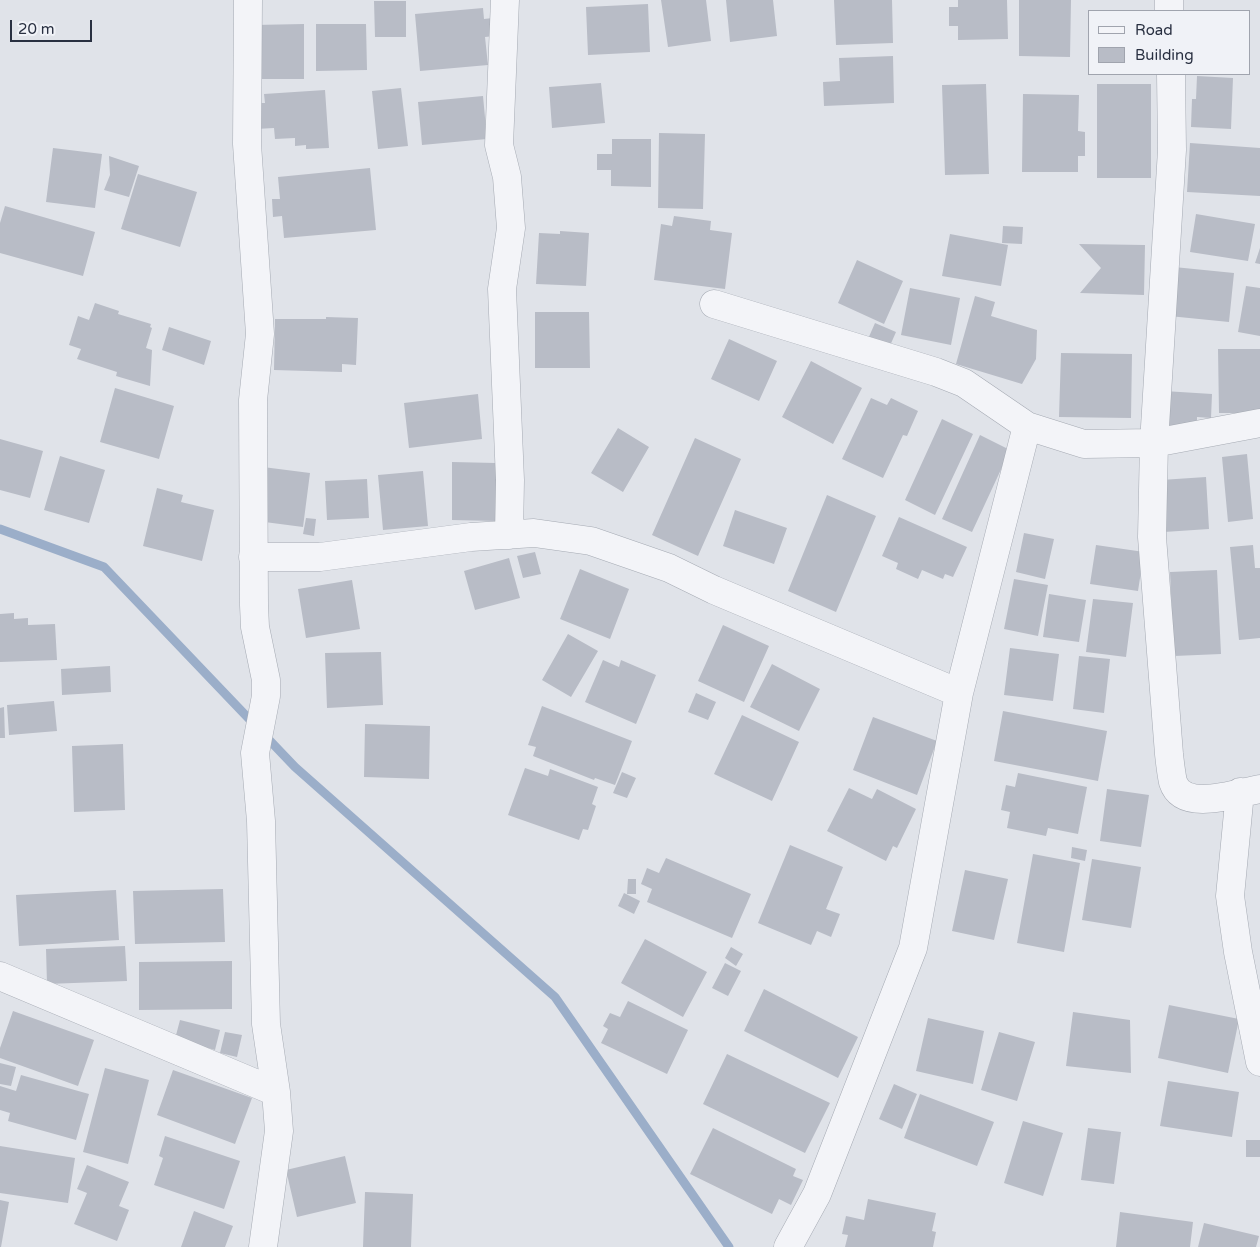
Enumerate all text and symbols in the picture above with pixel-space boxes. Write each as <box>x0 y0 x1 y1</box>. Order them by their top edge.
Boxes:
scale bar <box>12 10 95 42</box>
legend <box>1088 10 1250 75</box>
text: 20 m <box>18 20 55 38</box>
text: Road <box>1135 21 1173 39</box>
text: Building <box>1135 46 1194 64</box>

